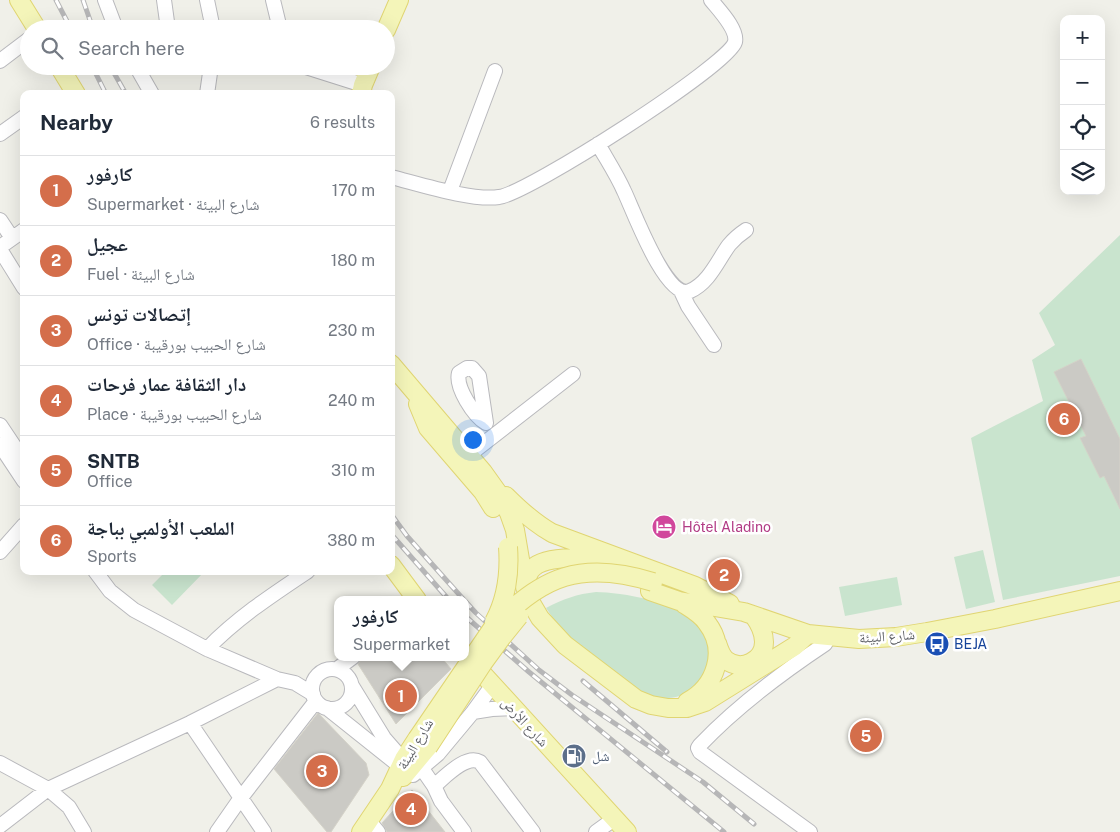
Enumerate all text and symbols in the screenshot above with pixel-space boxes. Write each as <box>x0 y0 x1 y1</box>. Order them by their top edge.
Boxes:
map controls <box>1060 15 1105 195</box>
button: + <box>1060 15 1105 60</box>
search box <box>20 20 395 75</box>
icon: search <box>38 34 66 62</box>
text: Search here <box>78 37 185 59</box>
button: − <box>1060 60 1105 105</box>
button: locate <box>1060 105 1105 150</box>
text: Nearby <box>40 110 113 135</box>
text: 6 results <box>310 113 375 132</box>
button: layers <box>1060 150 1105 195</box>
text: كارفور <box>87 163 133 185</box>
text: 1 <box>53 181 59 200</box>
text: 170 m <box>332 181 375 200</box>
text: Supermarket · شارع البيئة <box>87 195 260 214</box>
text: عجيل <box>87 233 128 255</box>
text: 2 <box>51 251 61 270</box>
text: 180 m <box>331 251 375 270</box>
text: Fuel · شارع البيئة <box>87 265 195 284</box>
text: إتصالات تونس <box>87 303 191 325</box>
text: 3 <box>51 321 61 340</box>
text: 230 m <box>328 321 375 340</box>
text: Office · شارع الحبيب بورقيبة <box>87 335 266 354</box>
text: دار الثقافة عمار فرحات <box>87 373 246 395</box>
text: 4 <box>51 391 61 410</box>
text: 240 m <box>328 391 375 410</box>
pin: 6 <box>1048 400 1080 438</box>
text: Place · شارع الحبيب بورقيبة <box>87 405 262 424</box>
your location <box>460 427 486 453</box>
text: SNTB <box>87 450 140 472</box>
text: 5 <box>51 461 61 480</box>
text: 310 m <box>331 461 375 480</box>
text: Office <box>87 472 133 491</box>
hotel icon: Hôtel Aladino <box>651 514 677 540</box>
text: الملعب الأولمبي بباجة <box>87 517 235 539</box>
place label: Hôtel Aladino <box>682 519 771 535</box>
text: 6 <box>51 531 61 550</box>
text: 380 m <box>327 531 375 550</box>
text: Sports <box>87 547 137 566</box>
pin: 2 <box>708 556 740 594</box>
popup <box>334 596 469 661</box>
text: كارفور <box>353 605 398 627</box>
street label: شارع البيئة <box>859 626 916 648</box>
bus stop icon: BEJA <box>924 631 950 657</box>
text: Supermarket <box>353 635 450 654</box>
place label: BEJA <box>954 636 987 652</box>
pin: 1 <box>385 677 417 715</box>
street label: شارع الأرض <box>497 694 552 751</box>
street label: شارع البيئة <box>394 716 438 773</box>
pin: 5 <box>850 717 882 755</box>
fuel station icon: شل <box>561 743 587 769</box>
place label: شل <box>592 748 610 765</box>
pin: 3 <box>306 752 338 790</box>
pin: 4 <box>395 790 427 828</box>

